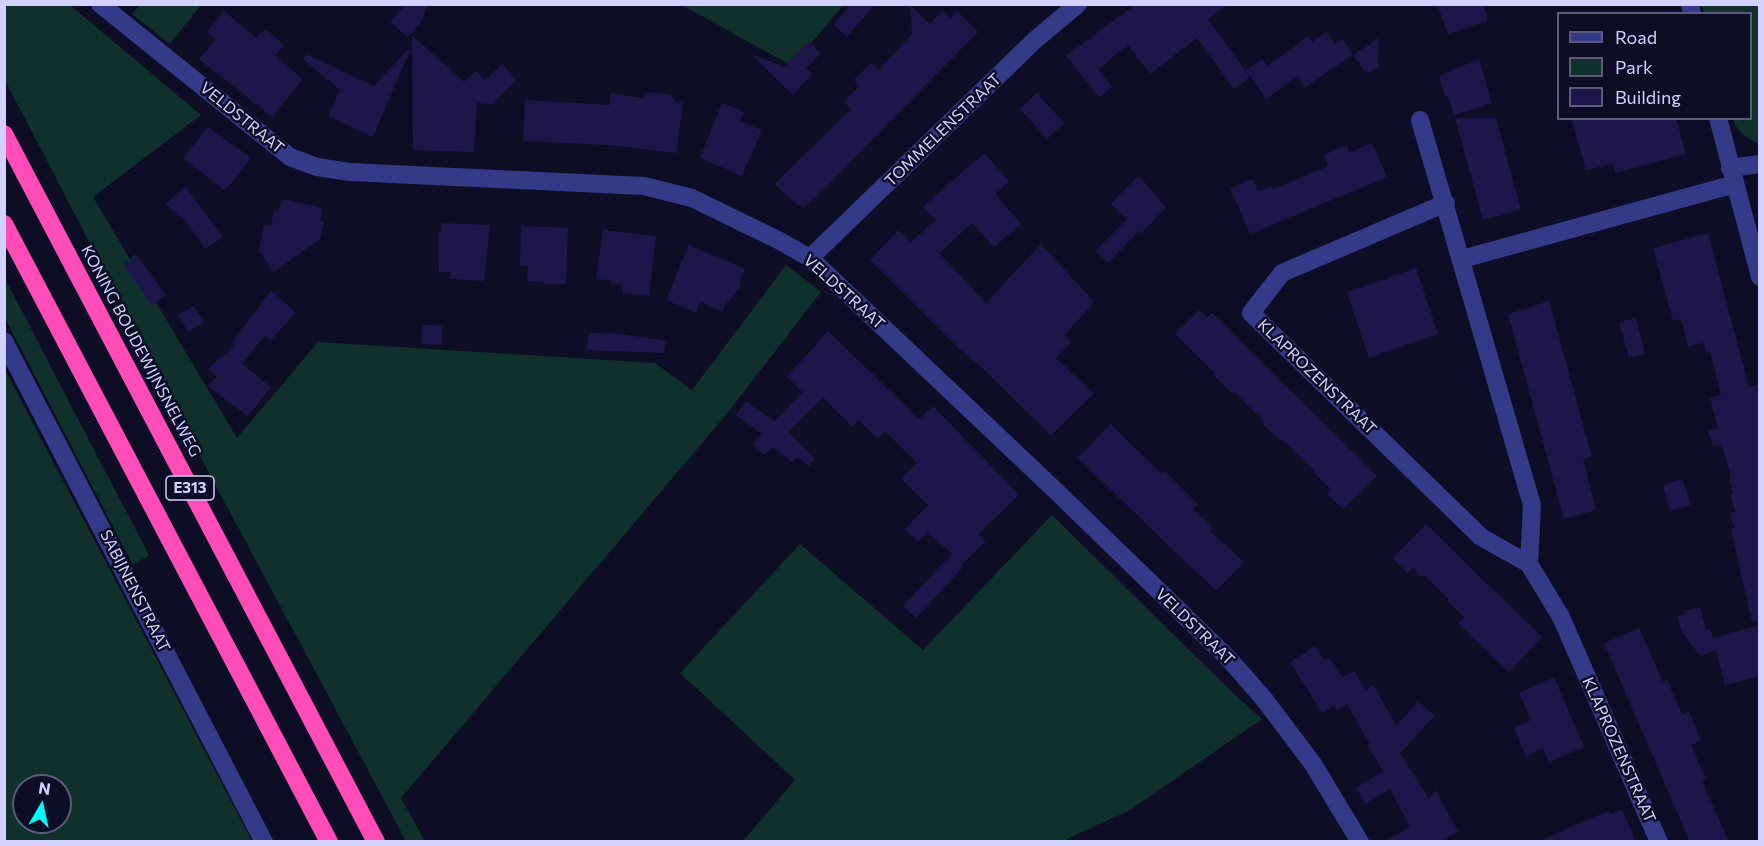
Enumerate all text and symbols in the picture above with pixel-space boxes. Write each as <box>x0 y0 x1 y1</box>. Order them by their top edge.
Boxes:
legend <box>1557 12 1752 120</box>
text: Road <box>1615 26 1657 48</box>
text: Park <box>1615 56 1653 78</box>
street label: TOMMELENSTRAAT <box>881 69 1005 191</box>
street label: VELDSTRAAT <box>196 78 288 158</box>
text: Building <box>1615 86 1681 108</box>
street label: KONING BOUDEWIJNSNELWEG <box>77 242 205 460</box>
street label: VELDSTRAAT <box>799 251 889 333</box>
street label: KLAPROZENSTRAAT <box>1254 315 1380 439</box>
road number: E313 <box>166 476 214 500</box>
street label: SABIJNENSTRAAT <box>96 527 174 655</box>
street label: VELDSTRAAT <box>1151 584 1239 670</box>
street label: KLAPROZENSTRAAT <box>1578 674 1660 826</box>
north arrow <box>12 774 72 834</box>
text: N <box>37 777 52 798</box>

